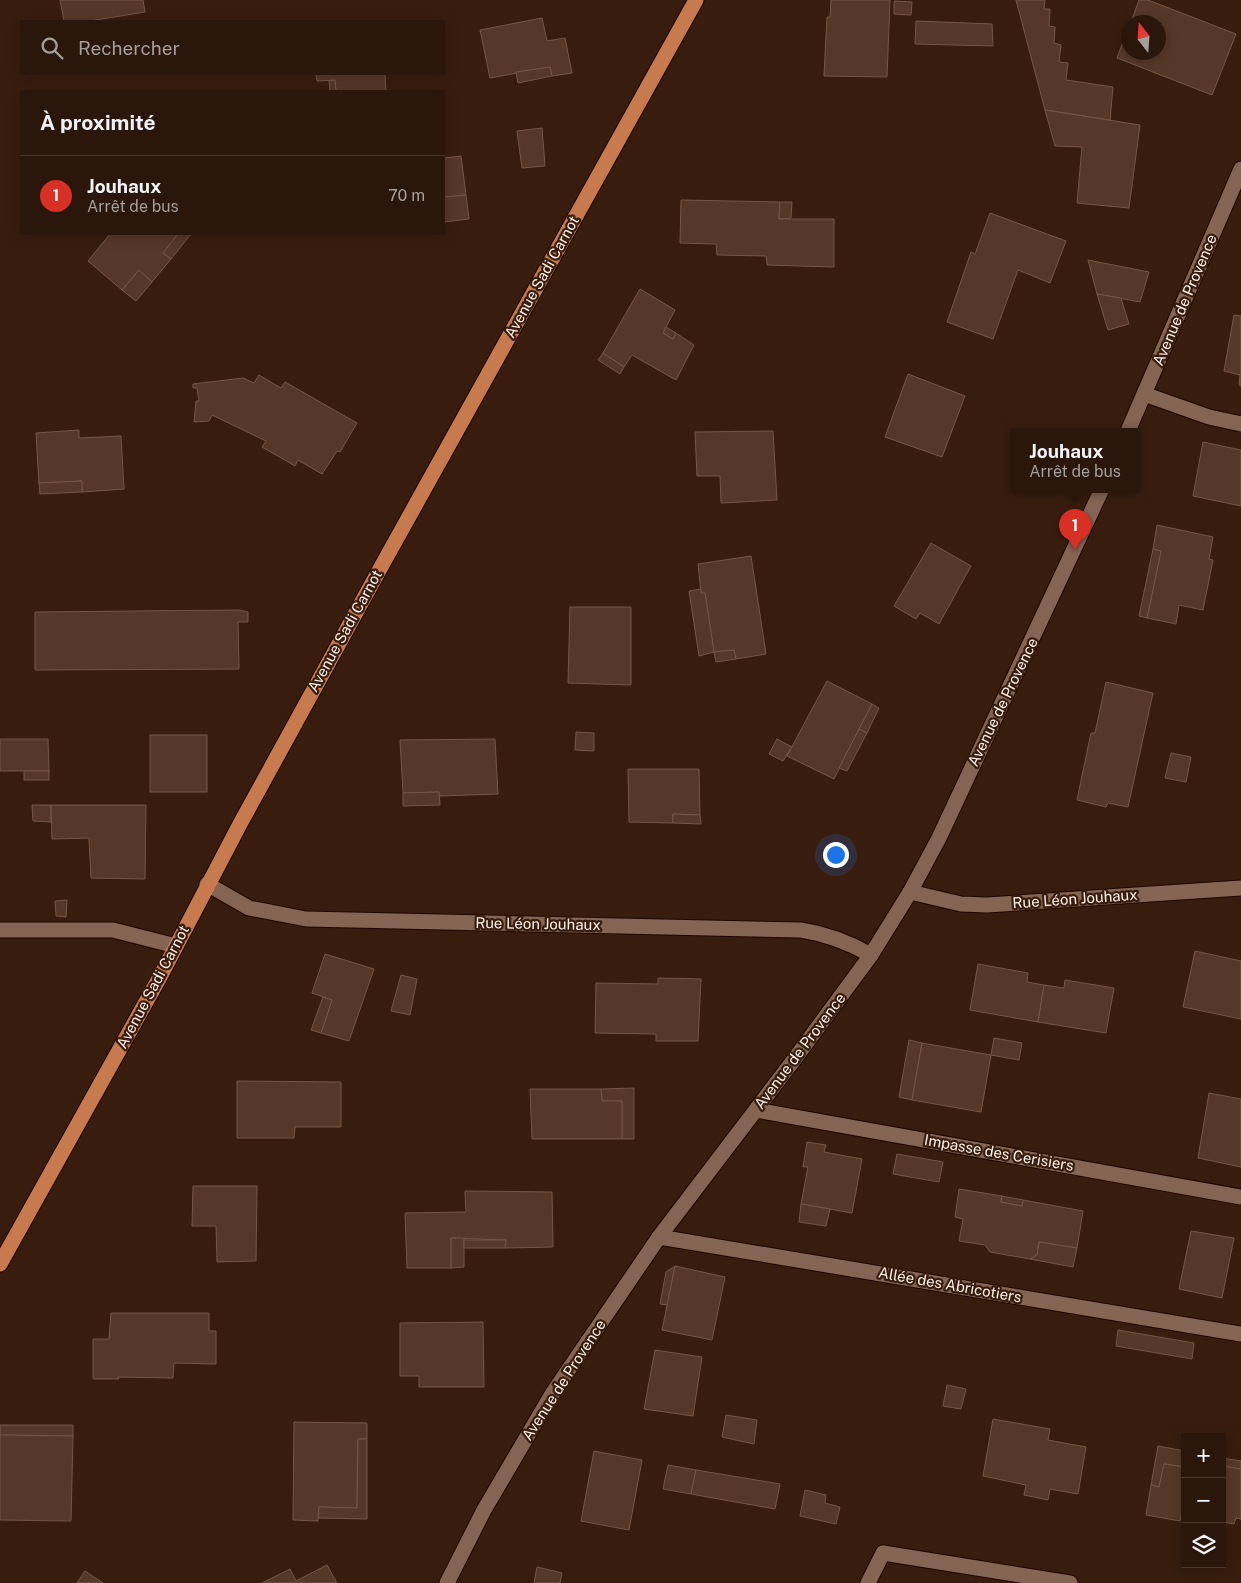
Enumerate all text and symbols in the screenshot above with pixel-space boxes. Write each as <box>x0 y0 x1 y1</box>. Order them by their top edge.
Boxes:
north arrow <box>1121 15 1166 60</box>
search box <box>20 20 445 75</box>
icon: search <box>38 34 66 62</box>
text: Rechercher <box>78 37 180 59</box>
text: À proximité <box>40 110 156 135</box>
text: Jouhaux <box>87 175 161 197</box>
text: 1 <box>53 186 59 205</box>
text: 70 m <box>388 186 425 205</box>
text: Arrêt de bus <box>87 197 179 216</box>
street label: Avenue Sadi Carnot <box>501 213 582 341</box>
street label: Avenue de Provence <box>1149 232 1220 368</box>
popup <box>1010 428 1140 493</box>
text: Jouhaux <box>1029 440 1103 462</box>
text: Arrêt de bus <box>1029 462 1121 481</box>
pin: 1 <box>1059 509 1091 550</box>
street label: Avenue Sadi Carnot <box>304 567 385 695</box>
street label: Avenue de Provence <box>964 635 1041 769</box>
your location <box>823 842 849 868</box>
street label: Rue Léon Jouhaux <box>1012 886 1138 911</box>
street label: Rue Léon Jouhaux <box>475 914 601 933</box>
street label: Avenue Sadi Carnot <box>113 922 192 1051</box>
street label: Avenue de Provence <box>750 989 849 1112</box>
street label: Impasse des Cerisiers <box>923 1131 1075 1174</box>
street label: Allée des Abricotiers <box>877 1264 1023 1305</box>
street label: Avenue de Provence <box>518 1316 609 1443</box>
map controls <box>1181 1433 1226 1568</box>
button: + <box>1181 1433 1226 1478</box>
button: − <box>1181 1478 1226 1523</box>
button: layers <box>1181 1523 1226 1568</box>

